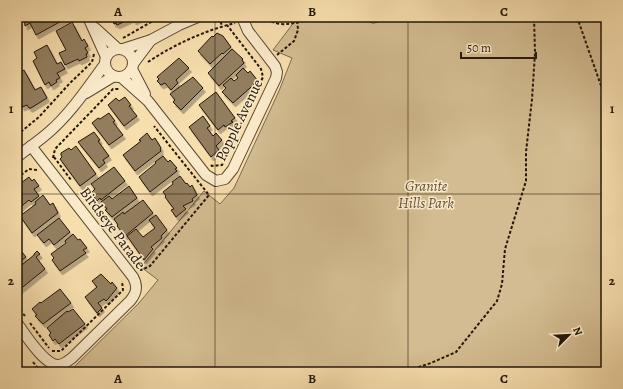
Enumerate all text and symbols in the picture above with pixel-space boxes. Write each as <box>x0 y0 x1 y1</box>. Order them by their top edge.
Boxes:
text: A <box>113 3 123 20</box>
text: B <box>308 3 316 20</box>
text: C <box>500 3 508 20</box>
scale bar <box>461 34 536 60</box>
text: 50 m <box>467 40 491 56</box>
street label: Popple Avenue <box>211 75 268 164</box>
text: 1 <box>9 100 14 117</box>
text: 1 <box>610 100 615 117</box>
park label: Granite Hills Park <box>398 176 454 213</box>
street label: Birdseye Parade <box>76 183 151 273</box>
text: 2 <box>8 272 15 289</box>
text: 2 <box>609 272 616 289</box>
north arrow <box>549 315 589 355</box>
text: N <box>569 324 586 338</box>
text: A <box>113 370 123 387</box>
text: B <box>308 370 316 387</box>
text: C <box>500 370 508 387</box>

